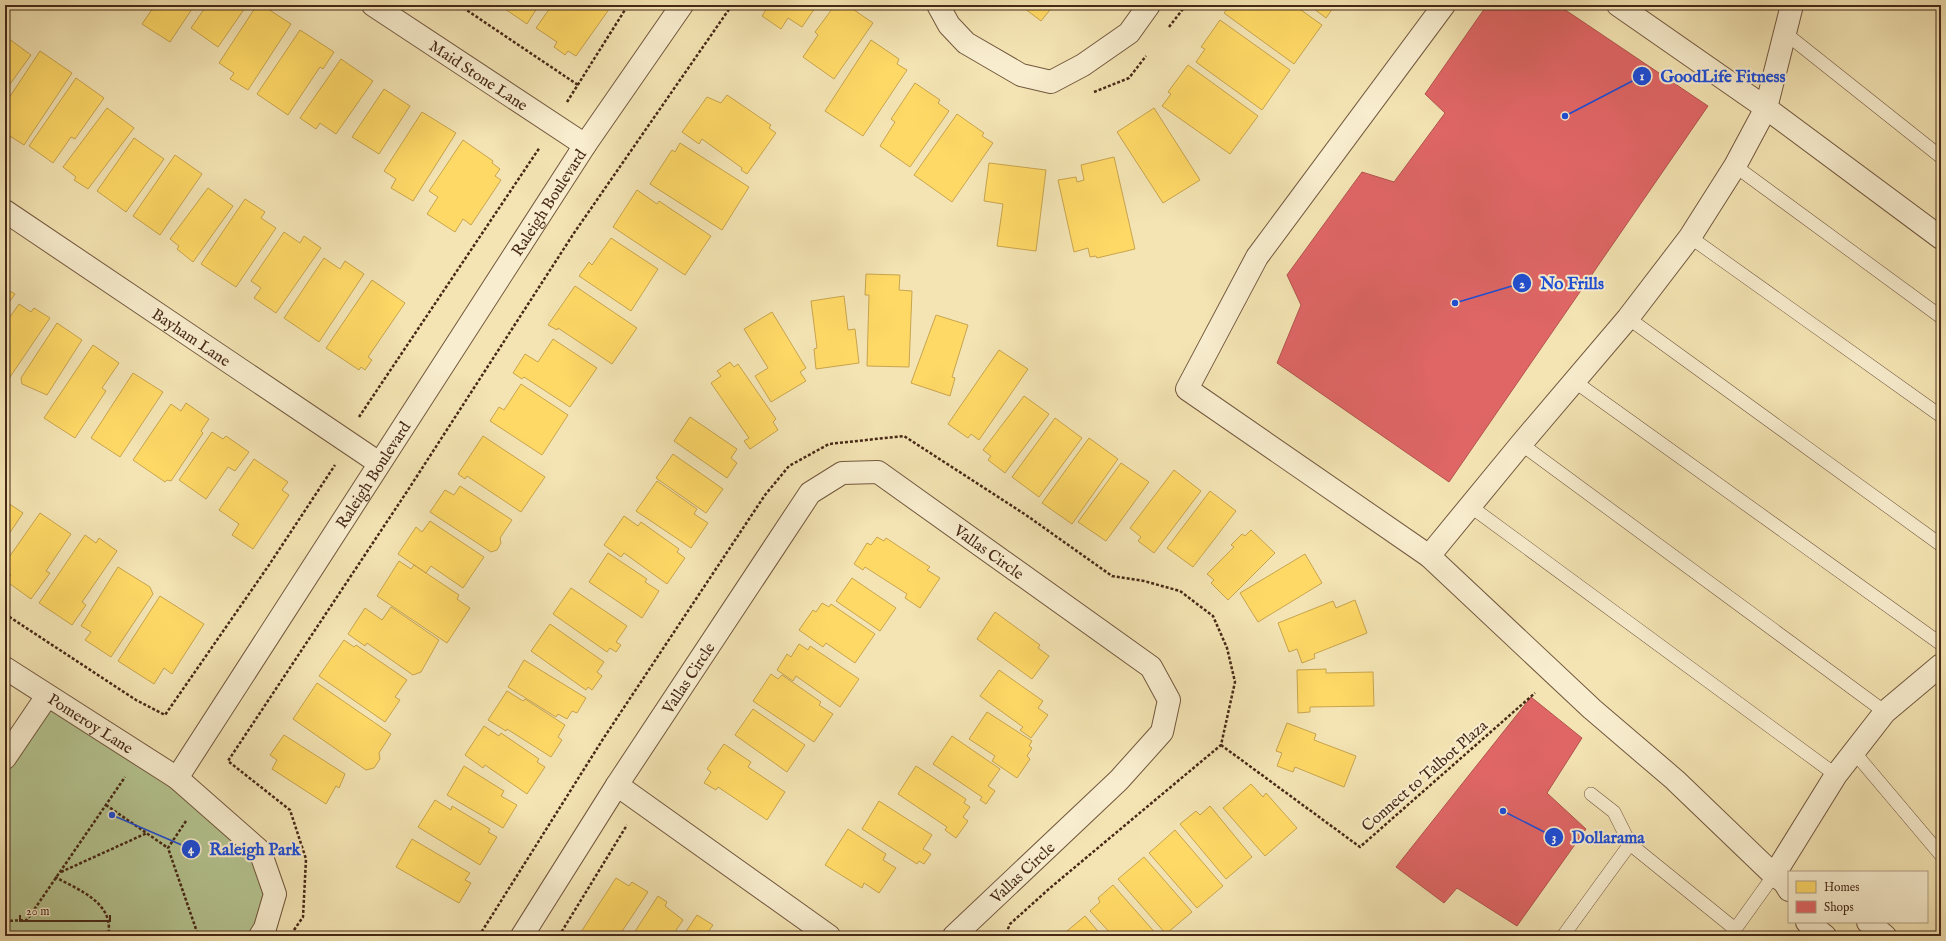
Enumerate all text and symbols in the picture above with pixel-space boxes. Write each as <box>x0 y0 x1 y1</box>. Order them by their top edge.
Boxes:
street label: Maid Stone Lane <box>425 37 531 116</box>
callout: GoodLife Fitness <box>1632 62 1793 91</box>
text: GoodLife Fitness <box>1660 67 1786 88</box>
text: 1 <box>1640 69 1645 84</box>
street label: Raleigh Boulevard <box>508 146 592 260</box>
callout: No Frills <box>1512 269 1612 298</box>
text: No Frills <box>1539 274 1604 295</box>
text: 2 <box>1519 277 1525 292</box>
street label: Bayham Lane <box>147 305 234 372</box>
street label: Raleigh Boulevard <box>332 418 416 533</box>
street label: Vallas Circle <box>948 521 1027 585</box>
street label: Vallas Circle <box>658 639 720 719</box>
street label: Pomeroy Lane <box>44 690 136 759</box>
street label: Connect to Talbot Plaza <box>1358 716 1493 837</box>
callout: Dollarama <box>1544 823 1653 852</box>
text: Dollarama <box>1571 828 1645 849</box>
text: 3 <box>1552 830 1556 845</box>
callout: Raleigh Park <box>181 834 308 863</box>
street label: Vallas Circle <box>986 838 1060 909</box>
text: Raleigh Park <box>209 840 302 861</box>
text: 4 <box>188 842 195 857</box>
legend <box>1788 871 1928 923</box>
text: Homes <box>1824 880 1860 895</box>
scale bar <box>20 897 110 923</box>
text: Shops <box>1824 900 1854 916</box>
text: 20 m <box>26 904 49 919</box>

